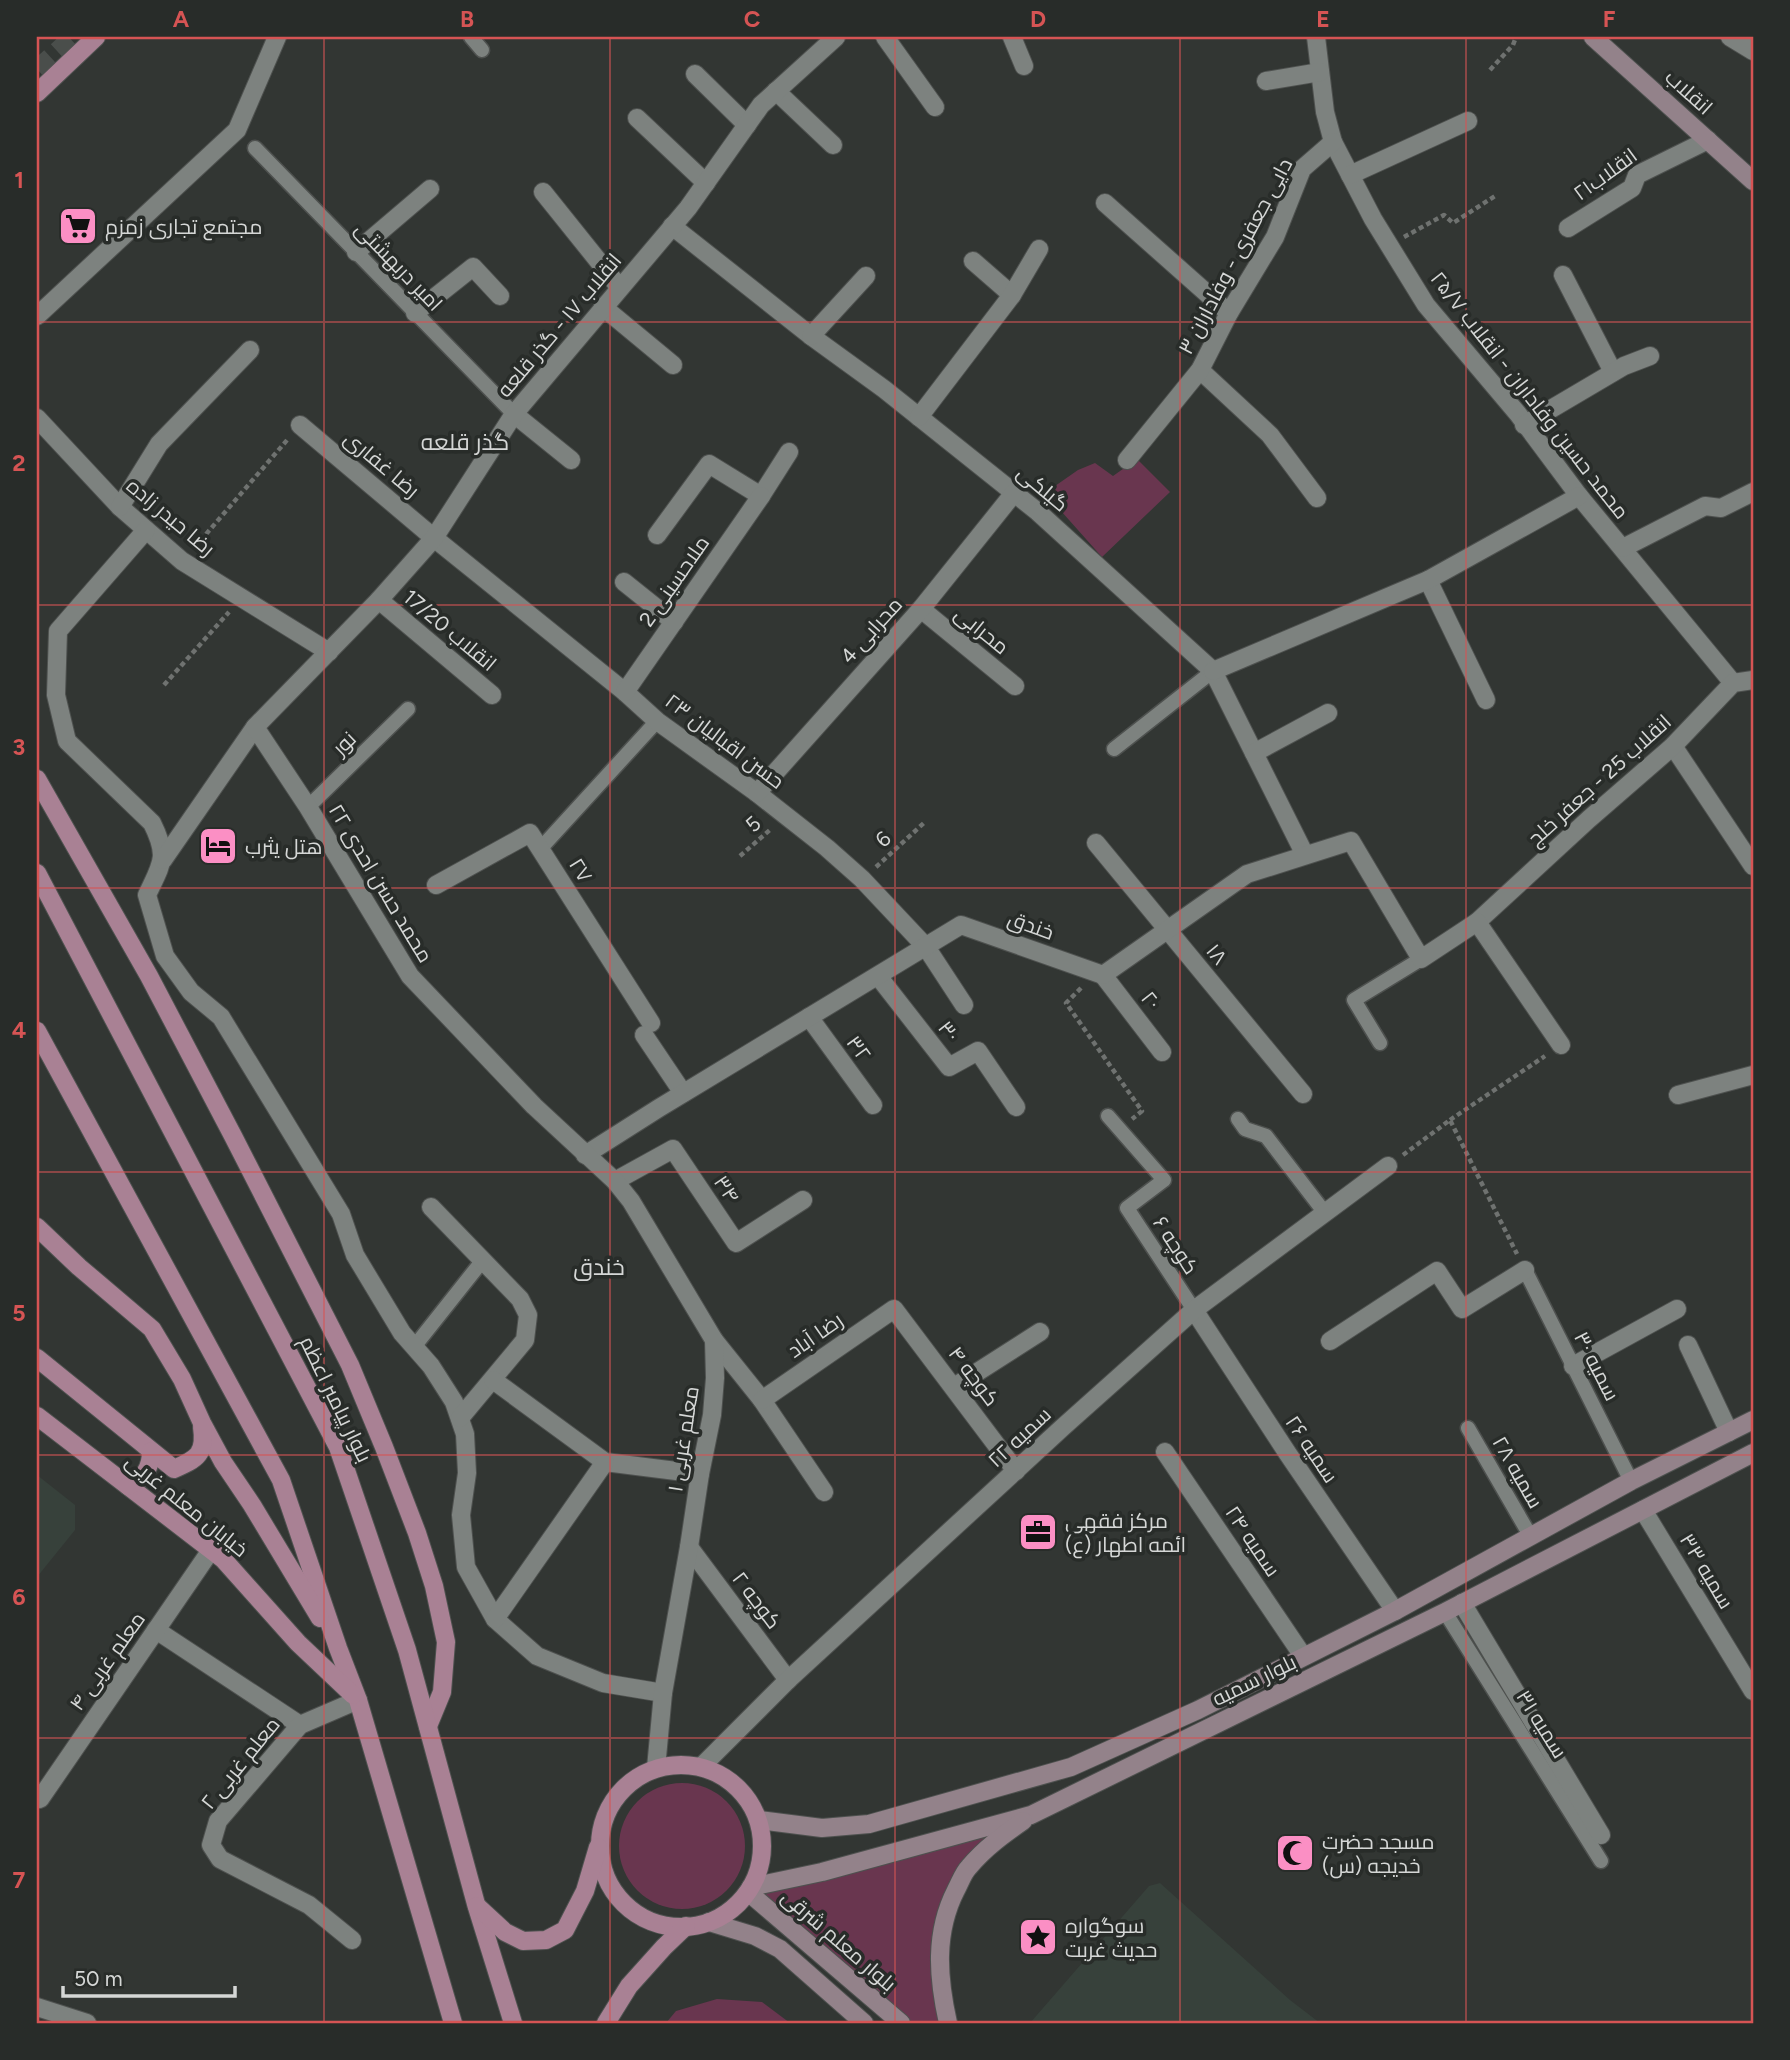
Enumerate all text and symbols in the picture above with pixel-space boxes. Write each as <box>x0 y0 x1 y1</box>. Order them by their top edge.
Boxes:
text: A <box>173 5 190 33</box>
text: B <box>460 5 474 33</box>
text: C <box>744 5 761 33</box>
text: D <box>1030 5 1046 33</box>
text: E <box>1316 5 1330 33</box>
text: F <box>1603 5 1616 33</box>
street label: انقلاب <box>1660 64 1718 120</box>
street label: انقلاب۲۱ <box>1568 142 1642 206</box>
street label: دایی جعفری - وفاداران ۳ <box>1173 154 1298 359</box>
text: 1 <box>14 166 24 194</box>
supermarket icon: مجتمع تجاری زمزم <box>57 205 99 247</box>
place label: مجتمع تجاری زمزم <box>105 214 262 241</box>
street label: امیر دربهشتی <box>349 216 448 317</box>
street label: انقلاب ۱۷ - گذر قلعه <box>492 248 626 402</box>
street label: محمد حسین وفاداران - انقلاب ۲۵/۷ <box>1425 266 1634 524</box>
street label: رضا غفاری <box>339 425 425 503</box>
district label: گذر قلعه <box>421 428 509 456</box>
text: 2 <box>12 449 26 477</box>
street label: گیلکی <box>1012 459 1074 517</box>
street label: رضا حیدر زاده <box>122 473 220 561</box>
street label: ملاحسینی 2 <box>634 531 715 632</box>
street label: انقلاب 17/20 <box>398 584 502 676</box>
street label: محرابی 4 <box>835 592 908 669</box>
street label: محرابی <box>949 601 1014 660</box>
street label: ۲۳ حسن اقبالیان <box>660 688 789 795</box>
street label: انقلاب 25 - جعفر خلج <box>1522 709 1677 853</box>
street label: نور <box>326 726 361 761</box>
text: 3 <box>13 733 25 761</box>
street label: ۲۲ محمد حسن احدی <box>323 799 438 967</box>
street label: 5 <box>740 811 766 837</box>
hotel icon: هتل یثرب <box>197 825 239 867</box>
street label: 6 <box>870 826 896 852</box>
place label: هتل یثرب <box>245 834 322 860</box>
street label: ۲۷ <box>564 853 598 887</box>
street label: خندق <box>1004 905 1057 946</box>
street label: ۱۸ <box>1201 939 1233 969</box>
street label: ۲۰ <box>1136 986 1166 1014</box>
text: 4 <box>12 1016 26 1044</box>
street label: ۳۰ <box>933 1016 965 1046</box>
street label: ۳۲ <box>841 1030 877 1066</box>
street label: ۳۴ <box>709 1170 745 1208</box>
street label: کوچه ۶ <box>1146 1211 1204 1280</box>
district label: خندق <box>573 1253 625 1281</box>
text: 5 <box>12 1299 26 1327</box>
street label: رضا آباد <box>783 1307 847 1363</box>
street label: سمیه ۳۰ <box>1569 1327 1625 1405</box>
street label: بلوار پیامبر اعظم <box>293 1332 377 1467</box>
street label: کوچه ۴ <box>942 1341 1005 1412</box>
street label: معلم غربی ۱ <box>662 1384 706 1494</box>
street label: سمیه ۲۲ <box>982 1402 1056 1472</box>
street label: سمیه ۲۶ <box>1280 1410 1344 1488</box>
street label: سمیه ۲۸ <box>1487 1431 1549 1513</box>
street label: خیابان معلم غربی <box>120 1448 253 1564</box>
street label: سمیه ۲۴ <box>1220 1501 1286 1581</box>
place label: مرکز فقهی ائمه اطهار (ع) <box>1065 1508 1186 1559</box>
office icon: مرکز فقهی ائمه اطهار (ع) <box>1017 1511 1059 1553</box>
street label: سمیه ۳۳ <box>1675 1529 1739 1613</box>
street label: کوچه ۲ <box>726 1566 787 1635</box>
text: 6 <box>12 1583 26 1611</box>
street label: معلم غربی ۴ <box>64 1607 152 1716</box>
street label: بلوار سمیه <box>1208 1649 1300 1711</box>
street label: سمیه ۳۱ <box>1511 1685 1573 1763</box>
street label: معلم غربی ۲ <box>195 1712 286 1815</box>
place label: مسجد حضرت خدیجه (س) <box>1322 1829 1434 1879</box>
mosque icon: مسجد حضرت خدیجه (س) <box>1274 1832 1316 1874</box>
text: 7 <box>13 1866 26 1894</box>
street label: بلوار معلم شرقی <box>775 1884 901 1998</box>
place label: سوگواره حدیث غربت <box>1065 1913 1157 1962</box>
place icon: سوگواره حدیث غربت <box>1017 1916 1059 1958</box>
scale bar <box>63 1955 234 1999</box>
text: 50 m <box>74 1966 123 1991</box>

